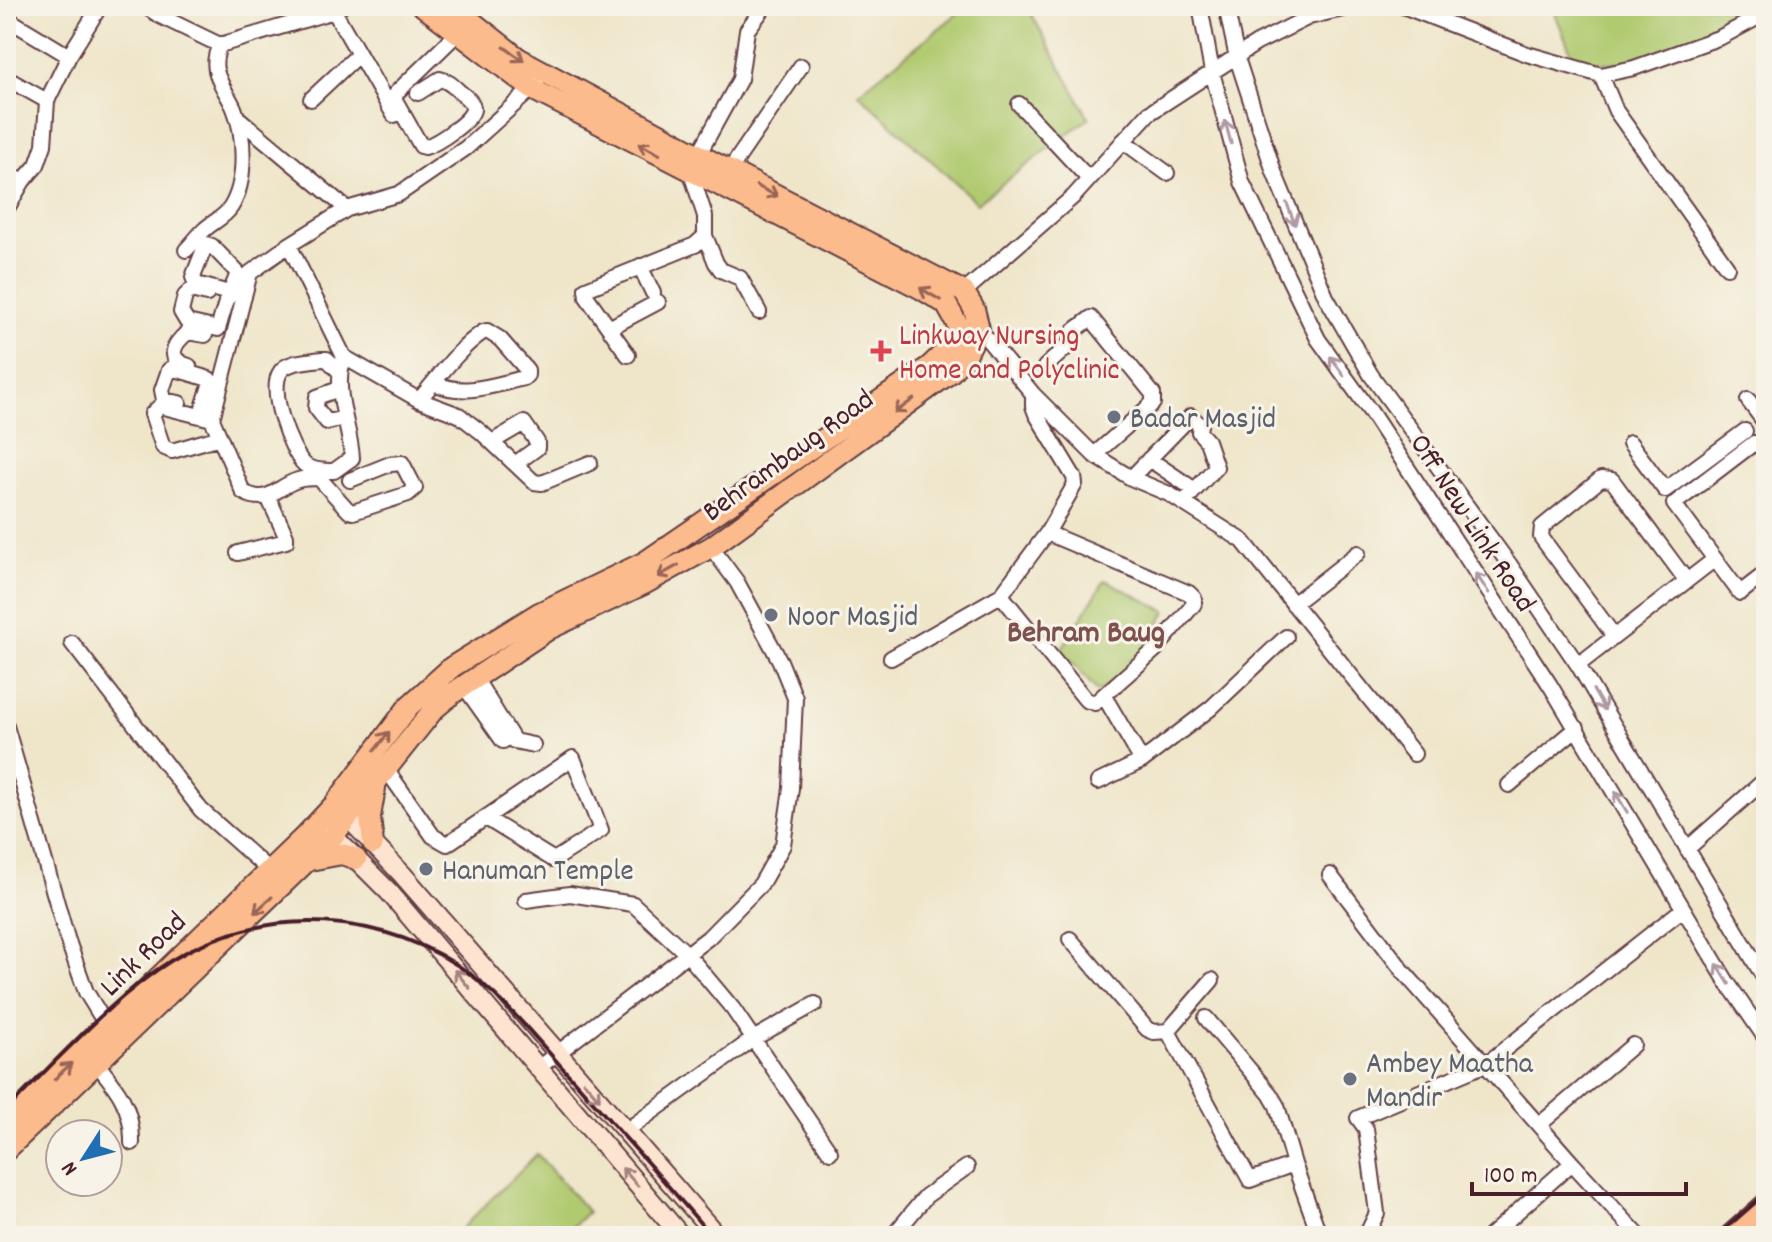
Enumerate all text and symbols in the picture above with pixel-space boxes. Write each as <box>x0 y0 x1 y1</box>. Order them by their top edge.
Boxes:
one-way arrow <box>503 45 524 62</box>
one-way arrow <box>1220 119 1235 145</box>
one-way arrow <box>637 141 661 157</box>
one-way arrow <box>755 183 779 199</box>
one-way arrow <box>1285 201 1299 226</box>
one-way arrow <box>919 286 942 302</box>
place label: Linkway Nursing Home and Polyclinic <box>899 317 1120 394</box>
marker: Linkway Nursing Home and Polyclinic <box>870 340 892 362</box>
one-way arrow <box>1329 356 1346 378</box>
street label: Behrambaug Road <box>695 381 884 535</box>
one-way arrow <box>893 398 915 415</box>
place label: Badar Masjid <box>1130 400 1276 443</box>
marker: Badar Masjid <box>1105 408 1123 426</box>
street label: Off New Link Road <box>1396 427 1544 622</box>
one-way arrow <box>656 564 680 579</box>
one-way arrow <box>1474 572 1490 594</box>
place label: Noor Masjid <box>787 598 918 641</box>
marker: Noor Masjid <box>762 606 780 624</box>
district label: Behram Baug <box>1007 612 1165 658</box>
one-way arrow <box>1591 688 1607 711</box>
one-way arrow <box>373 731 390 752</box>
one-way arrow <box>1613 791 1629 814</box>
place label: Hanuman Temple <box>442 852 634 895</box>
marker: Hanuman Temple <box>417 860 435 878</box>
one-way arrow <box>253 895 273 913</box>
street label: Link Road <box>92 904 199 1009</box>
one-way arrow <box>1714 964 1731 986</box>
one-way arrow <box>453 969 471 989</box>
place label: Ambey Maatha Mandir <box>1366 1045 1534 1122</box>
one-way arrow <box>52 1063 72 1081</box>
marker: Ambey Maatha Mandir <box>1341 1070 1359 1088</box>
one-way arrow <box>583 1080 601 1100</box>
north arrow <box>44 1118 124 1198</box>
scale bar <box>1472 1146 1686 1196</box>
text: N <box>55 1154 86 1181</box>
text: 100 m <box>1484 1160 1537 1194</box>
one-way arrow <box>621 1167 639 1187</box>

